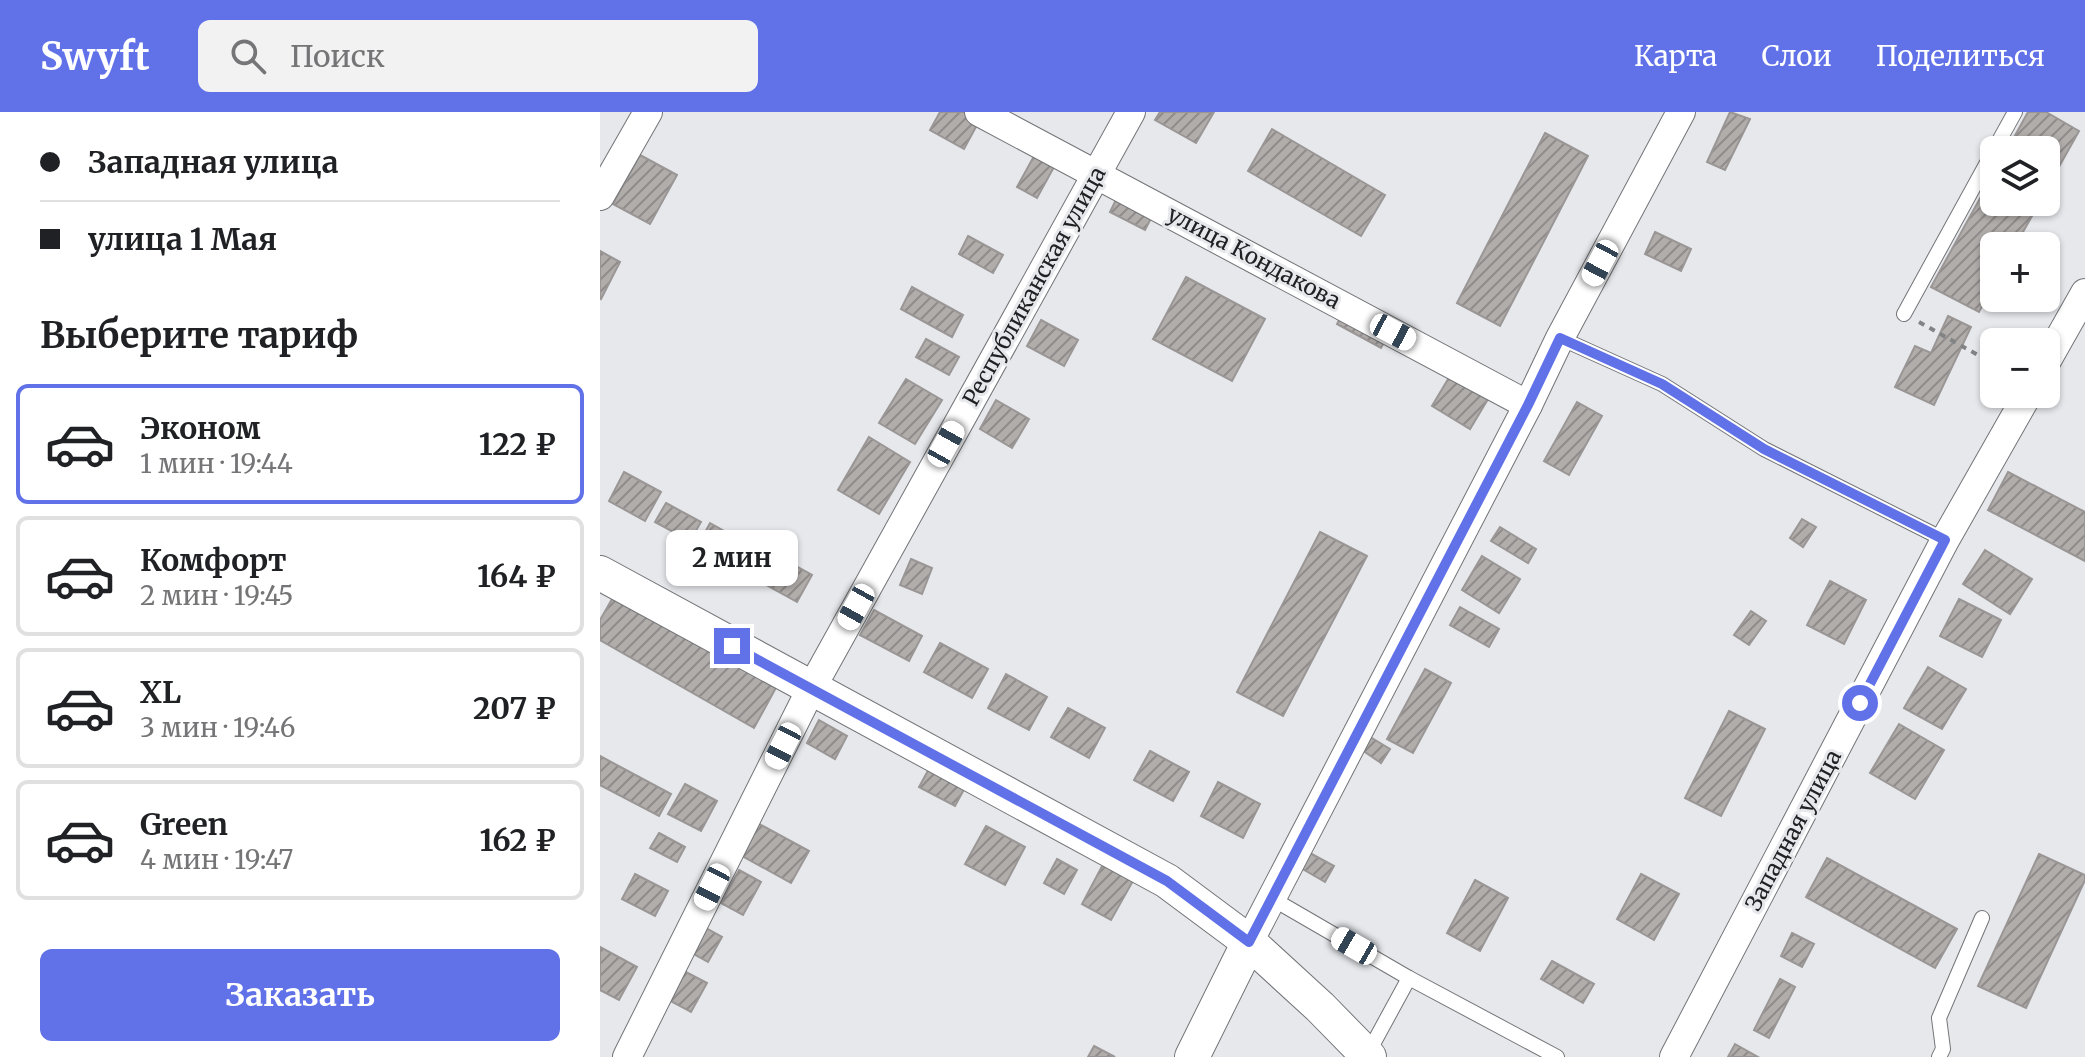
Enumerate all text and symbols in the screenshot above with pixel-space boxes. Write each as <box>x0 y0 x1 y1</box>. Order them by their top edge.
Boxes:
search box <box>198 20 758 92</box>
text: Swyft <box>40 33 150 80</box>
icon: search <box>226 34 270 78</box>
text: Поиск <box>290 37 385 75</box>
text: Карта <box>1634 38 1717 74</box>
text: Слои <box>1761 38 1832 74</box>
text: Поделиться <box>1876 38 2045 74</box>
map controls <box>1980 136 2060 408</box>
button: layers <box>1980 136 2060 216</box>
text: Западная улица <box>88 143 339 181</box>
street label: Республиканская улица <box>957 161 1112 410</box>
street label: улица Кондакова <box>1163 200 1346 315</box>
text: улица 1 Мая <box>88 220 277 258</box>
button: + <box>1980 232 2060 312</box>
car <box>1578 236 1622 290</box>
car <box>1366 310 1420 354</box>
text: Выберите тариф <box>40 313 358 358</box>
button: − <box>1980 328 2060 408</box>
icon: car <box>44 408 116 480</box>
text: Эконом <box>140 409 261 447</box>
car <box>924 417 968 471</box>
text: 122 ₽ <box>479 425 556 463</box>
text: 1 мин · 19:44 <box>140 447 293 480</box>
callout: 2 мин <box>666 530 798 586</box>
icon: car <box>44 540 116 612</box>
text: Комфорт <box>140 541 287 579</box>
text: 2 мин <box>692 541 772 574</box>
text: 164 ₽ <box>477 557 556 595</box>
text: 2 мин · 19:45 <box>140 579 293 612</box>
car <box>834 580 878 634</box>
route end <box>714 628 750 664</box>
icon: car <box>44 672 116 744</box>
text: XL <box>140 673 181 711</box>
route start <box>1842 685 1878 721</box>
text: 207 ₽ <box>473 689 556 727</box>
text: 3 мин · 19:46 <box>140 711 295 744</box>
car <box>761 719 805 773</box>
street label: Западная улица <box>1739 745 1847 915</box>
icon: car <box>44 804 116 876</box>
text: Green <box>140 805 228 843</box>
text: 162 ₽ <box>479 821 556 859</box>
text: 4 мин · 19:47 <box>140 843 293 876</box>
car <box>690 860 734 914</box>
car <box>1327 924 1381 968</box>
button: Заказать <box>40 949 560 1041</box>

